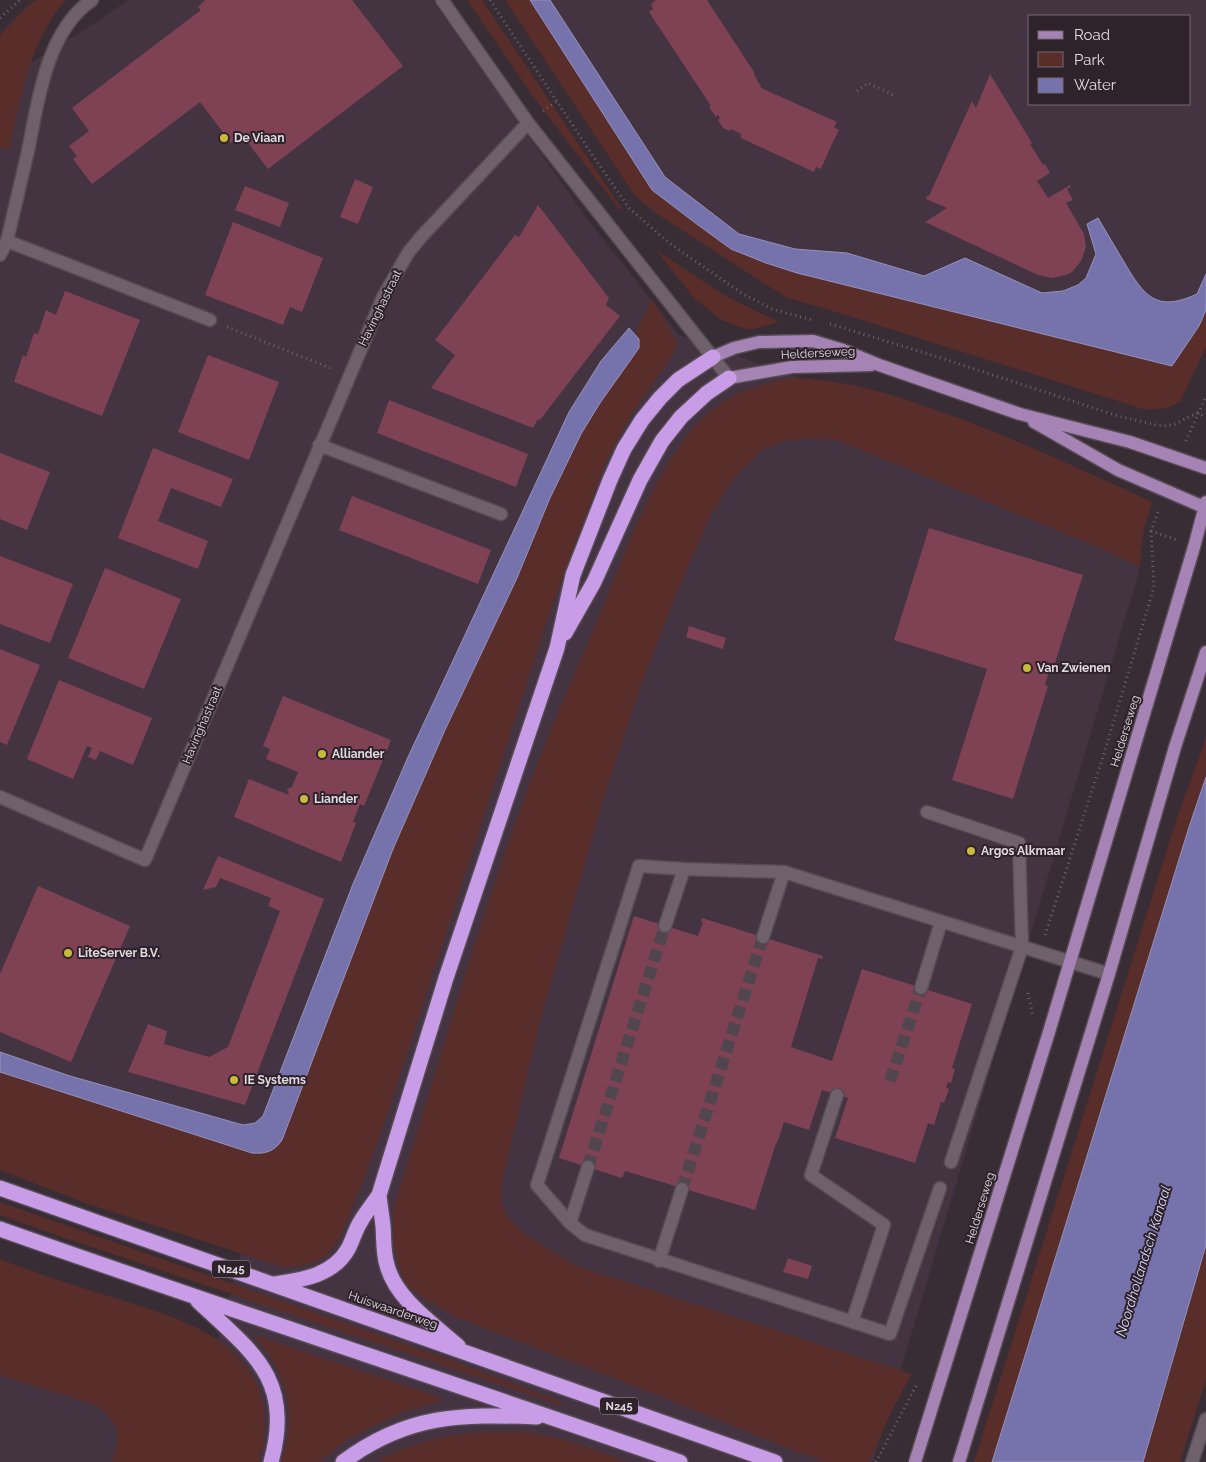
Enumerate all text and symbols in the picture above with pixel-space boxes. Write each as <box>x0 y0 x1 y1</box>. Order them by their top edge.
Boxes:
legend <box>1028 15 1191 105</box>
text: Road <box>1074 26 1110 44</box>
text: Park <box>1074 51 1105 69</box>
text: Water <box>1074 76 1117 94</box>
place label: De Viaan <box>234 131 284 145</box>
marker: De Viaan <box>218 132 230 144</box>
street label: Havinghastraat <box>355 268 405 348</box>
street label: Helderseweg <box>780 344 856 362</box>
place label: Van Zwienen <box>1037 661 1111 675</box>
marker: Van Zwienen <box>1021 662 1033 674</box>
street label: Havinghastraat <box>179 684 225 766</box>
street label: Helderseweg <box>1107 693 1143 769</box>
place label: Alliander <box>332 747 385 761</box>
marker: Alliander <box>316 748 328 760</box>
place label: Liander <box>314 792 358 806</box>
marker: Liander <box>298 793 310 805</box>
place label: Argos Alkmaar <box>981 844 1065 858</box>
marker: Argos Alkmaar <box>965 845 977 857</box>
place label: LiteServer B.V. <box>78 946 160 960</box>
marker: LiteServer B.V. <box>62 947 74 959</box>
place label: IE Systems <box>244 1073 306 1087</box>
marker: IE Systems <box>228 1074 240 1086</box>
street label: Helderseweg <box>962 1170 998 1246</box>
water label: Noordhollandsch Kanaal <box>1112 1183 1174 1338</box>
road number: N245 <box>212 1260 250 1278</box>
street label: Huiswaarderweg <box>346 1288 440 1332</box>
road number: N245 <box>600 1398 638 1414</box>

